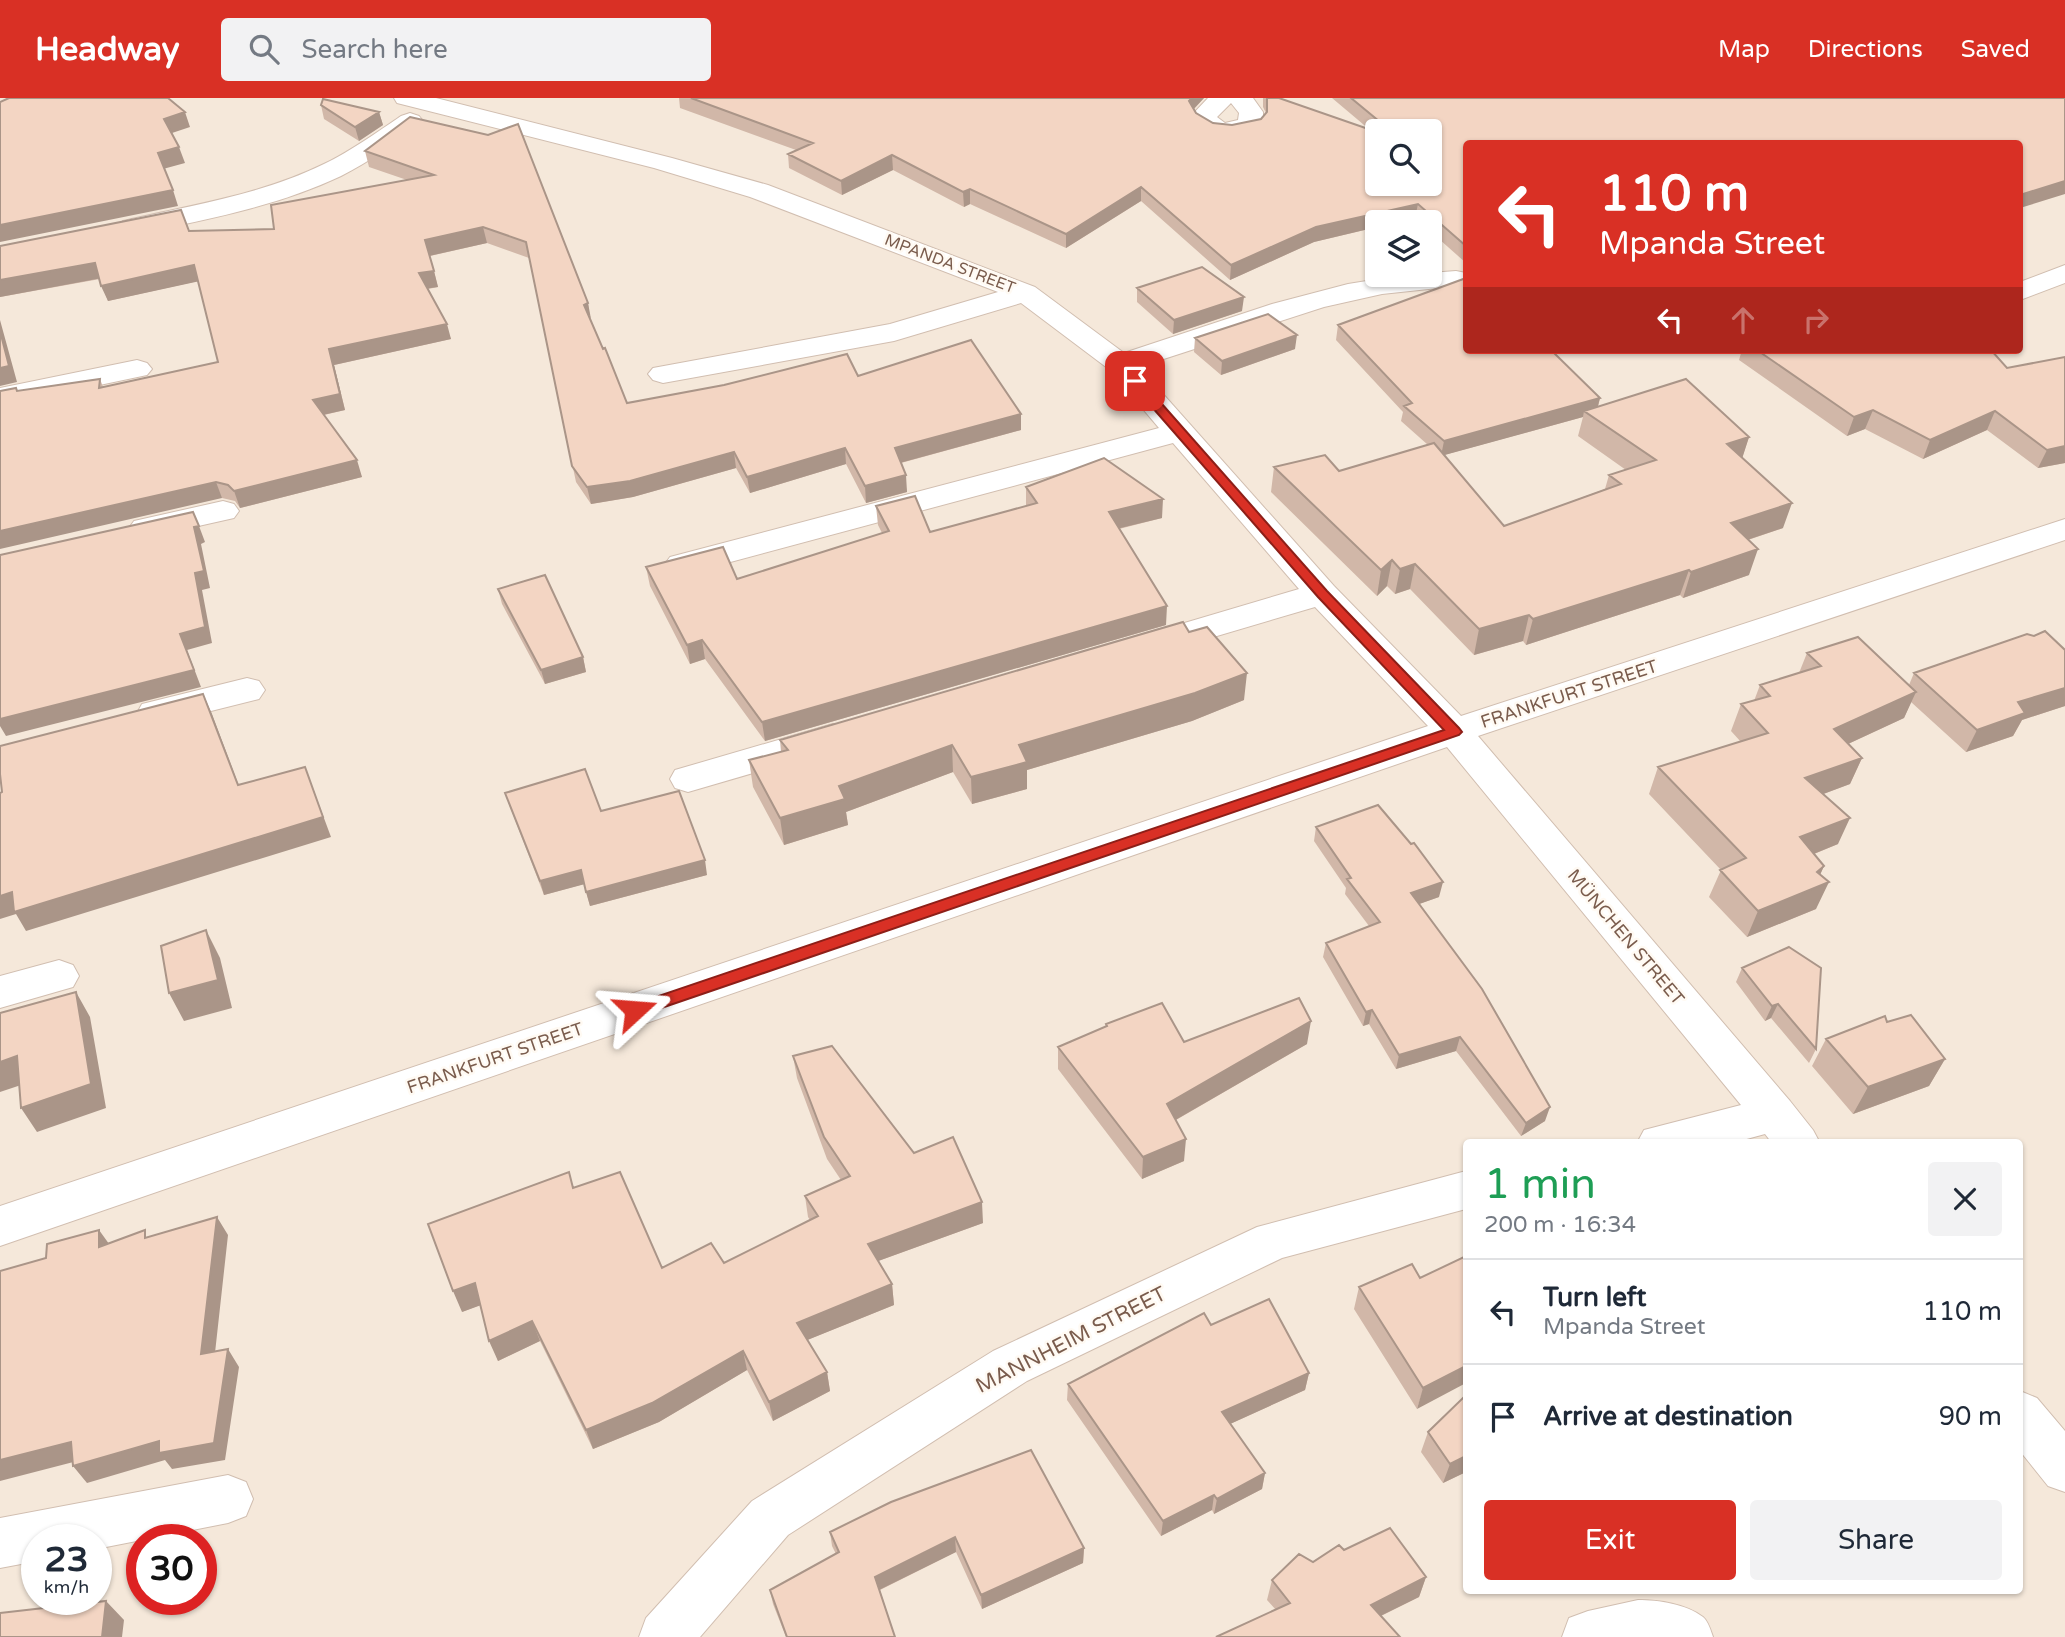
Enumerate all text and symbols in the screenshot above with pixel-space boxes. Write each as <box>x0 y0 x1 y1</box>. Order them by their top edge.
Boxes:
search box <box>221 18 711 81</box>
text: Headway <box>35 30 179 69</box>
icon: search <box>245 30 283 68</box>
text: Search here <box>301 34 448 65</box>
text: Map <box>1718 35 1770 64</box>
text: Directions <box>1808 35 1923 64</box>
text: Saved <box>1961 35 2030 64</box>
map controls <box>1365 119 1442 287</box>
button: search <box>1365 119 1442 196</box>
text: 110 m <box>1599 165 1749 224</box>
icon: left <box>1484 168 1575 259</box>
button: layers <box>1365 210 1442 287</box>
text: Mpanda Street <box>1599 225 1825 263</box>
street label: MPANDA STREET <box>882 230 1019 298</box>
icon: left <box>1651 301 1689 339</box>
icon: ahead <box>1724 301 1762 339</box>
icon: right <box>1797 301 1835 339</box>
pin <box>1105 351 1165 411</box>
icon: arrive <box>1116 362 1154 400</box>
street label: FRANKFURT STREET <box>1478 655 1660 733</box>
street label: MÜNCHEN STREET <box>1563 865 1689 1009</box>
position arrow <box>598 973 672 1047</box>
street label: FRANKFURT STREET <box>404 1017 586 1098</box>
text: 1 min <box>1484 1159 1596 1210</box>
button: close <box>1928 1162 2002 1236</box>
text: 200 m · 16:34 <box>1484 1211 1636 1239</box>
street label: MANNHEIM STREET <box>972 1281 1170 1399</box>
text: Turn left <box>1543 1282 1646 1313</box>
icon: left <box>1484 1293 1522 1331</box>
text: 110 m <box>1922 1296 2002 1327</box>
text: Mpanda Street <box>1543 1313 1706 1341</box>
icon: arrive <box>1484 1398 1522 1436</box>
text: Arrive at destination <box>1543 1401 1793 1432</box>
text: 90 m <box>1939 1401 2002 1432</box>
button: Exit <box>1484 1500 1736 1580</box>
button: Share <box>1750 1500 2002 1580</box>
speed limit sign: 30 <box>126 1524 217 1615</box>
text: 23 <box>45 1539 88 1581</box>
text: km/h <box>44 1576 89 1598</box>

